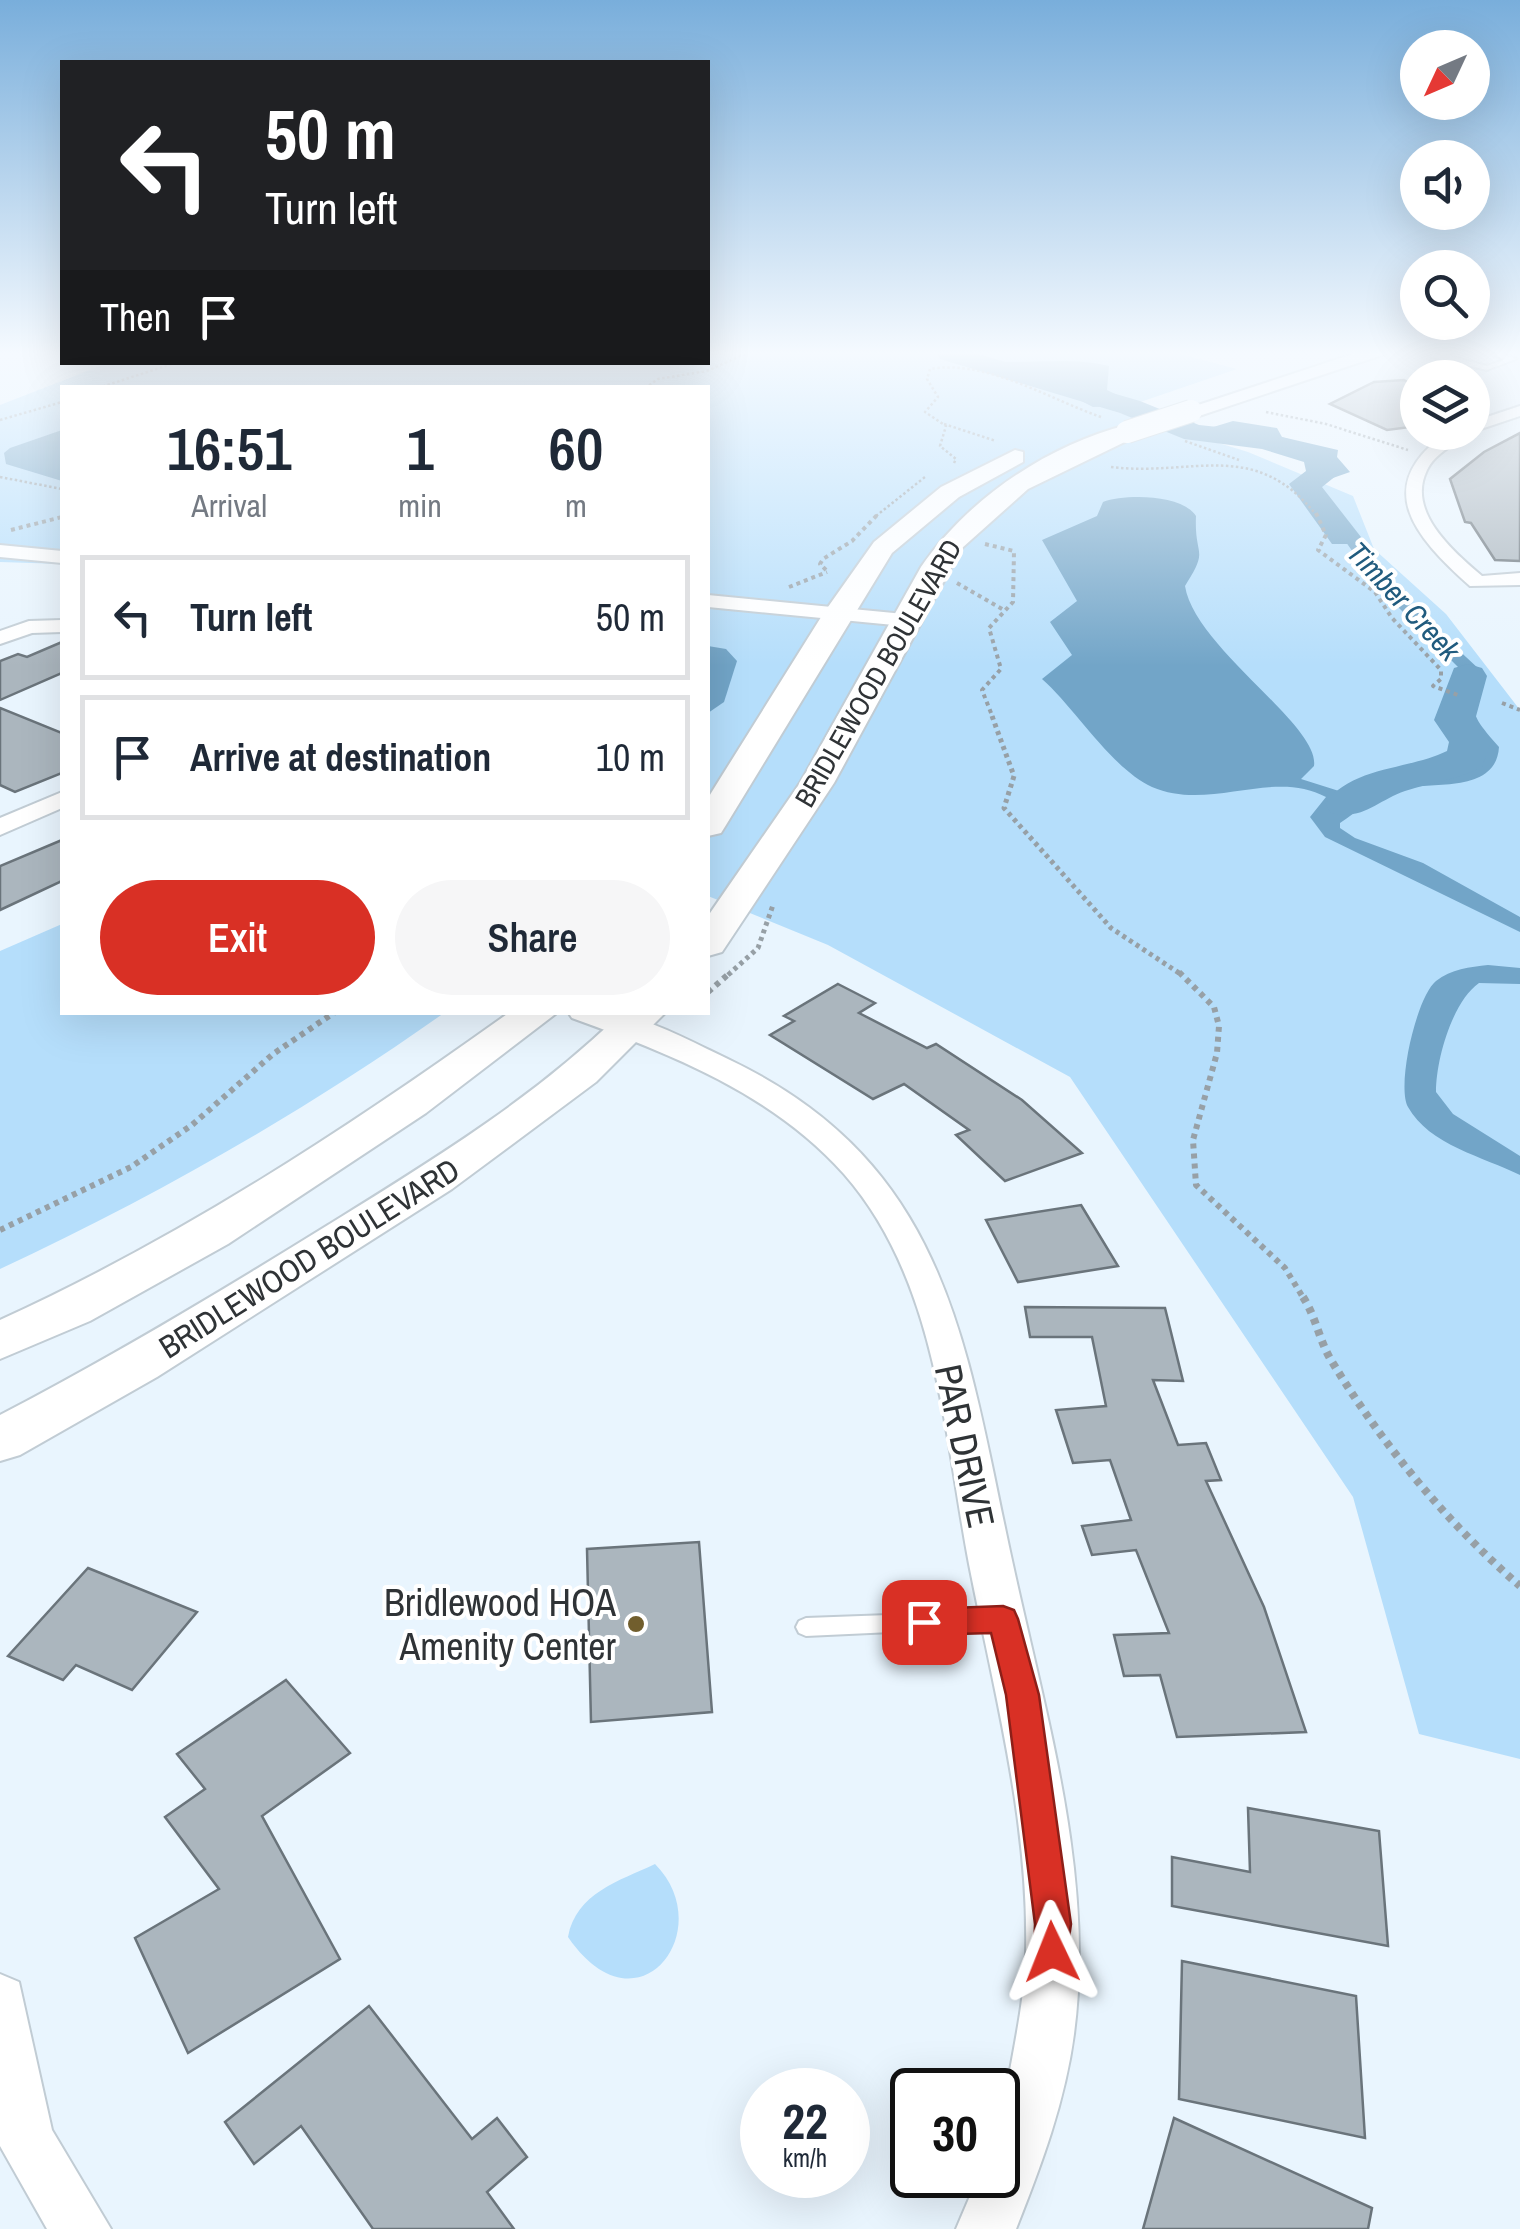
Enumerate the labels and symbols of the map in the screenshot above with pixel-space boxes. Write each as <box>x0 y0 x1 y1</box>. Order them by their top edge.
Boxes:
north arrow <box>1400 30 1490 120</box>
street label: BRIDLEWOOD BOULEVARD <box>786 532 970 814</box>
water label: Timber Creek <box>1338 533 1471 670</box>
street label: BRIDLEWOOD BOULEVARD <box>151 1148 467 1368</box>
street label: PAR DRIVE <box>923 1360 1007 1532</box>
place label: Bridlewood HOA Amenity Center <box>384 1577 617 1672</box>
pin <box>882 1580 967 1665</box>
marker: Bridlewood HOA Amenity Center <box>625 1613 647 1635</box>
position arrow <box>1000 1900 1104 2004</box>
speed limit sign: 30 <box>890 2068 1020 2198</box>

